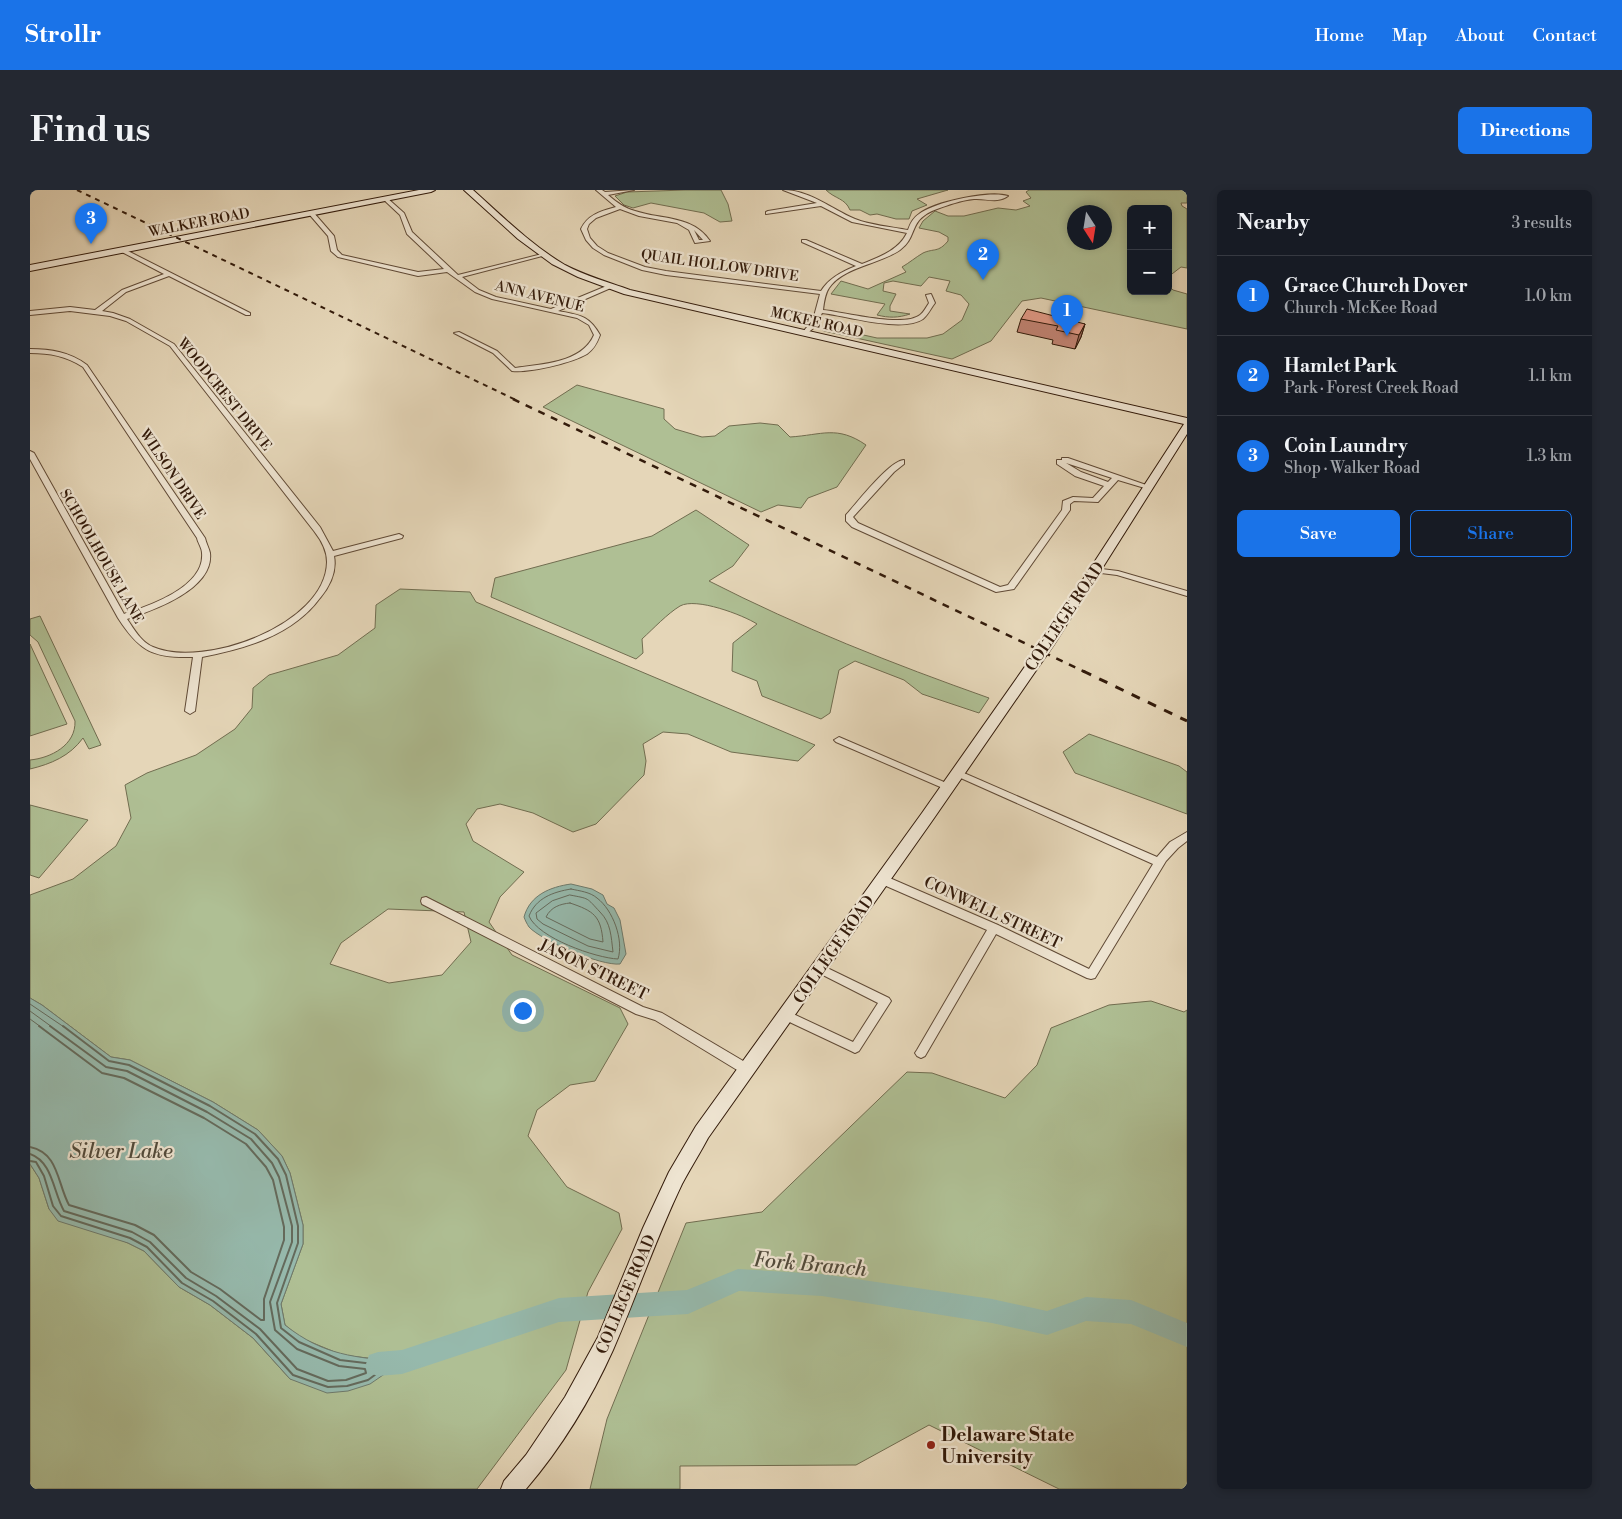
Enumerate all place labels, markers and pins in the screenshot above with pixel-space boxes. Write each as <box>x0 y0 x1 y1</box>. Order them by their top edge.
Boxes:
pin: 3 <box>75 203 107 244</box>
pin: 2 <box>967 239 999 280</box>
pin: 1 <box>1051 295 1083 336</box>
place label: Delaware State University <box>941 1423 1075 1469</box>
marker: Delaware State University <box>925 1439 937 1451</box>

